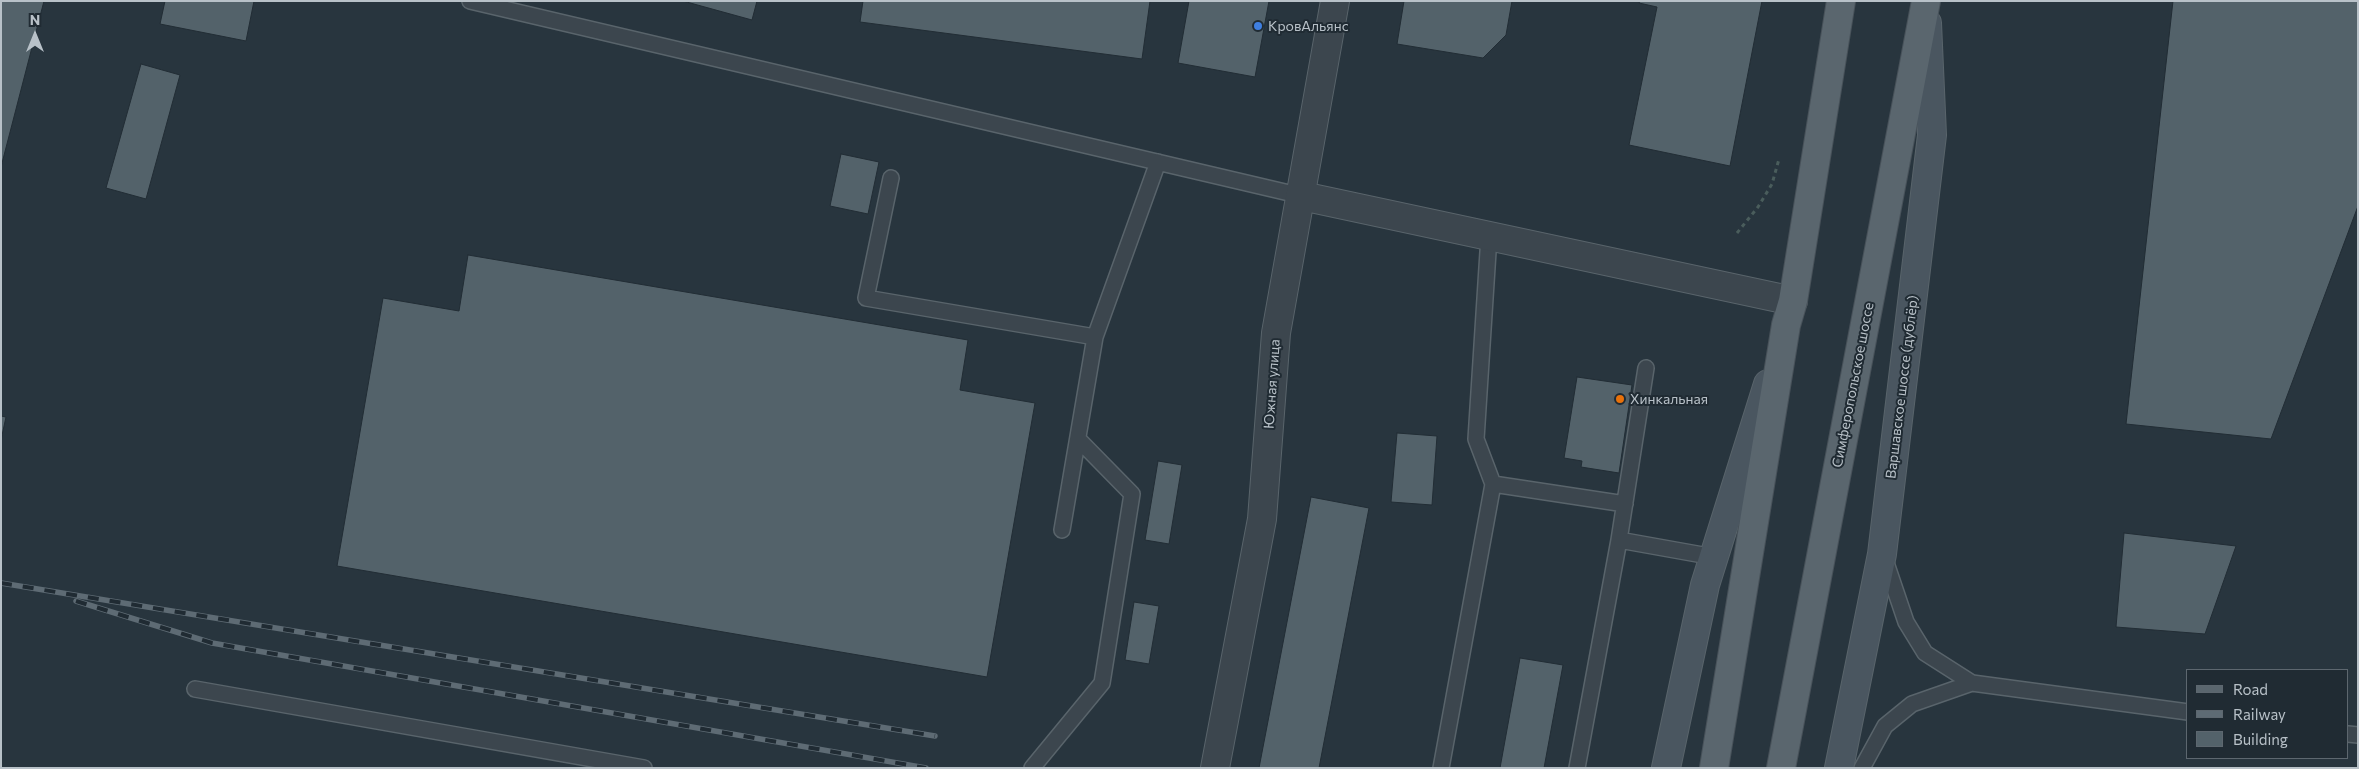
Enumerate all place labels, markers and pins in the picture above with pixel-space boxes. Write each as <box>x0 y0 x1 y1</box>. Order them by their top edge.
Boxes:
place label: КровАльянс <box>1268 18 1349 34</box>
marker: КровАльянс <box>1252 20 1264 32</box>
place label: Хинкальная <box>1630 391 1708 407</box>
marker: Хинкальная <box>1614 393 1626 405</box>

